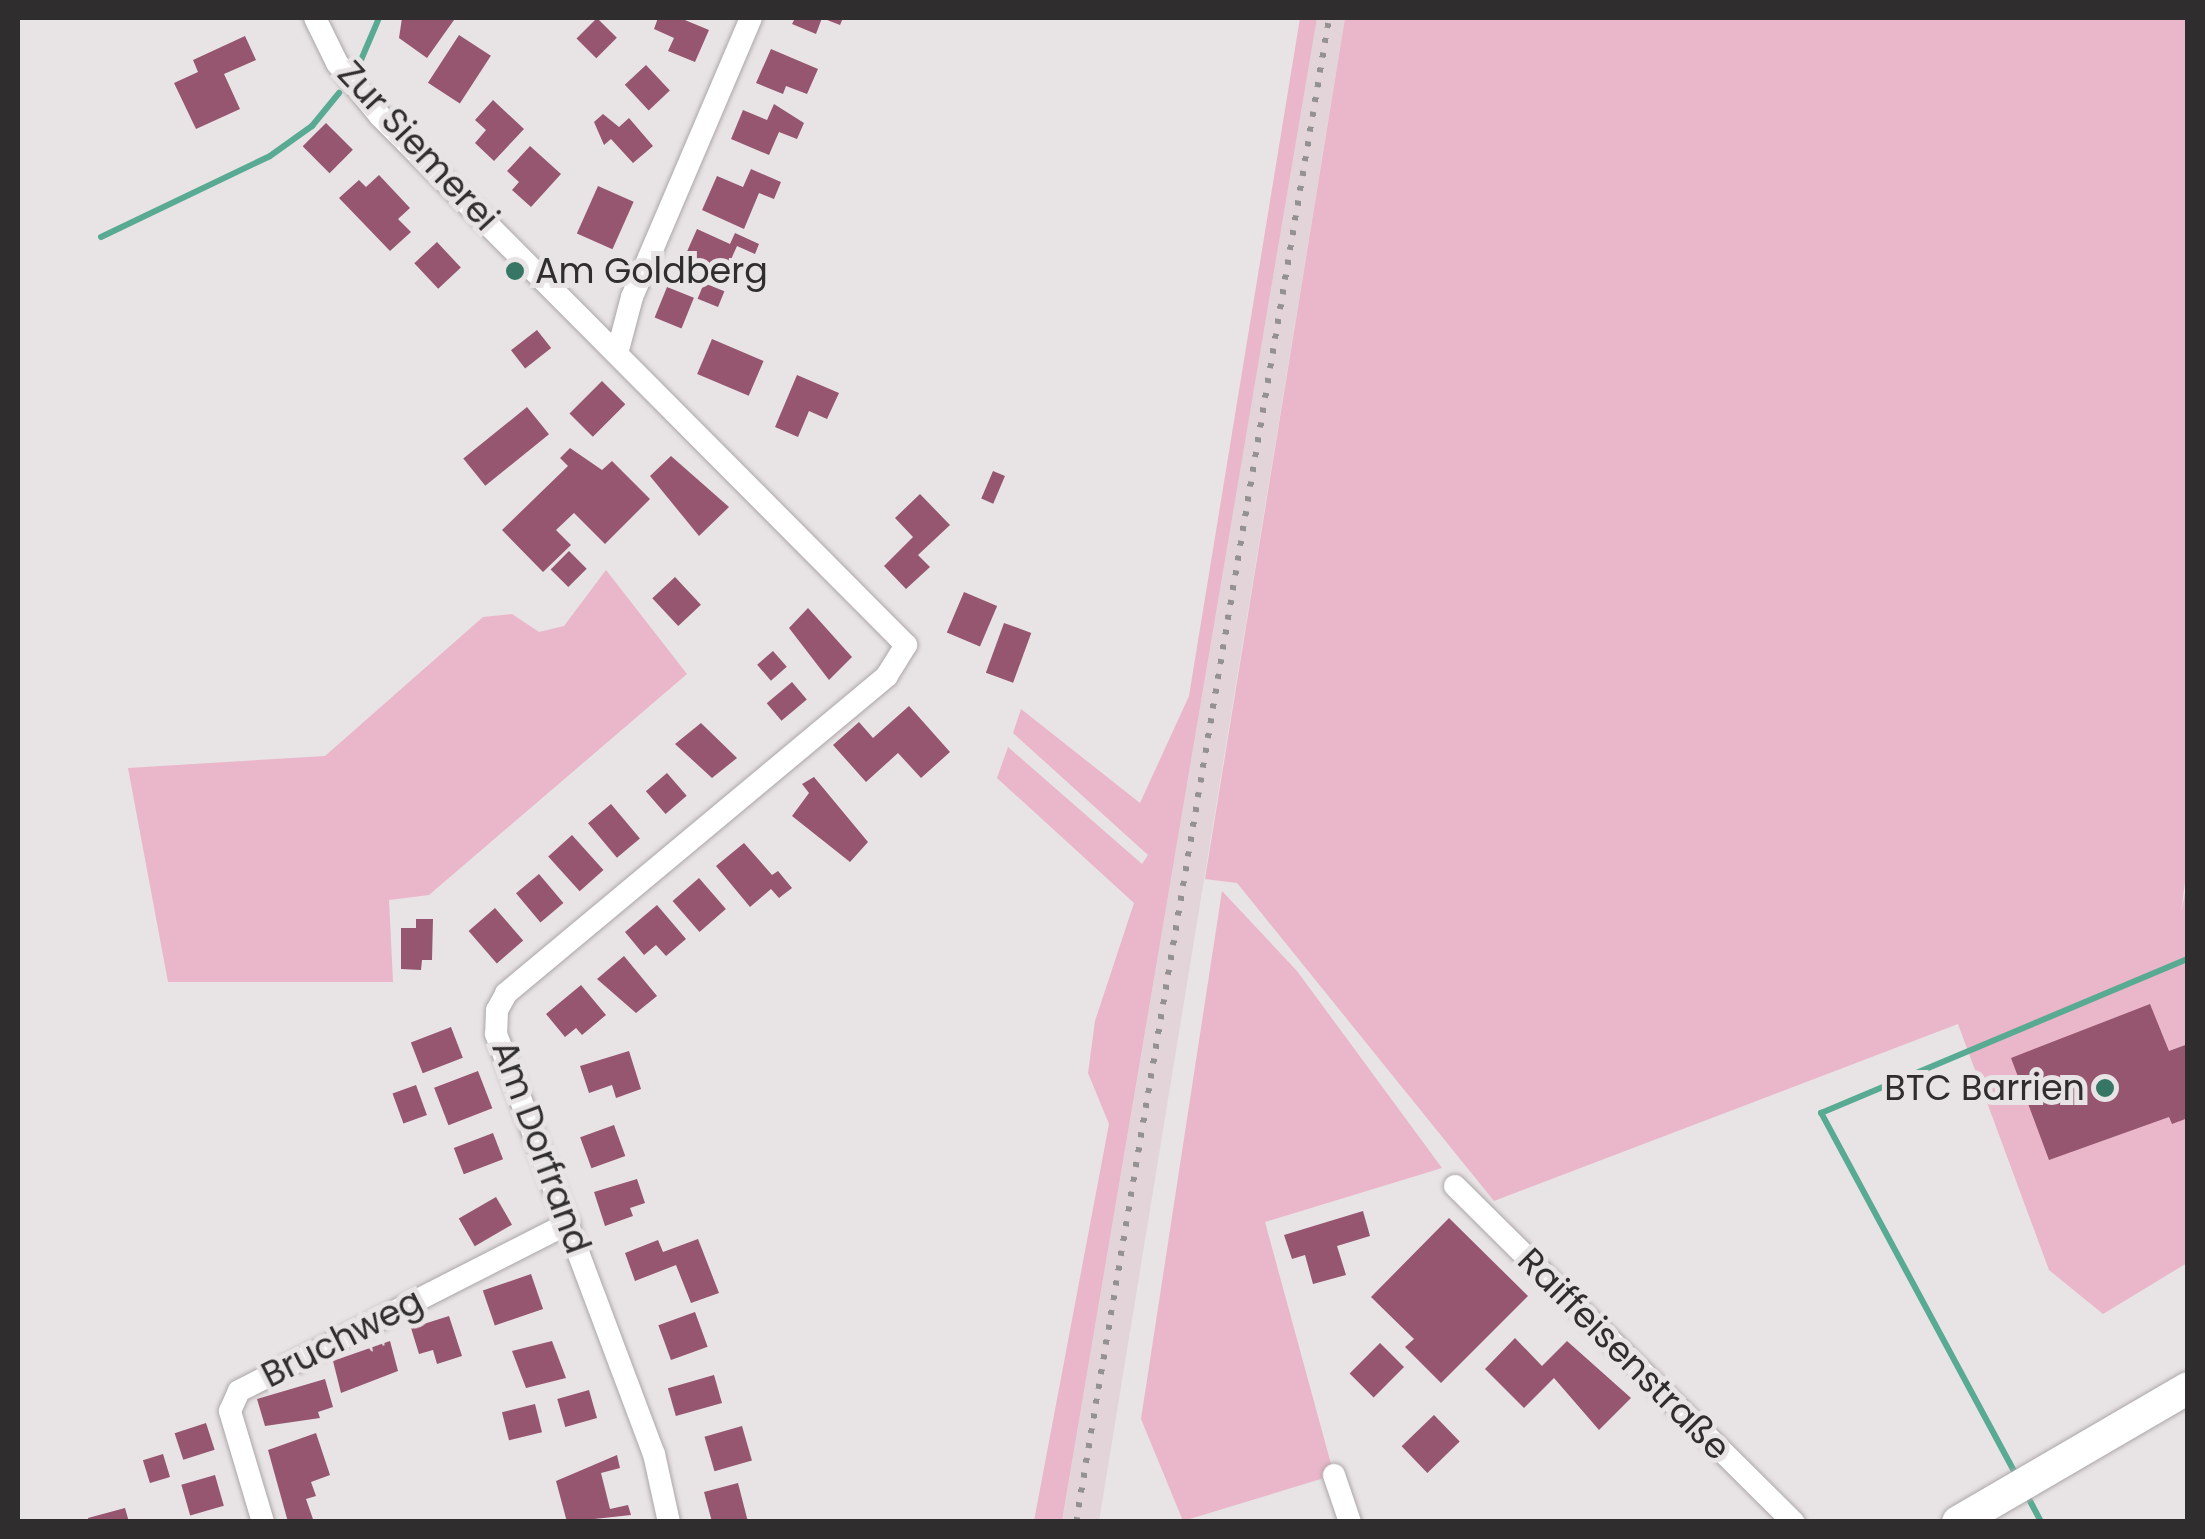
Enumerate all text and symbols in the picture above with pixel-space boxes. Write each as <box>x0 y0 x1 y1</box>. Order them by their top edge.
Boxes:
street label: Zur Siemerei <box>329 53 507 239</box>
place label: Am Goldberg <box>535 250 768 292</box>
marker: Am Goldberg <box>504 260 526 282</box>
street label: Am Dorfrand <box>483 1035 599 1259</box>
place label: BTC Barrien <box>1884 1067 2085 1109</box>
marker: BTC Barrien <box>2094 1077 2116 1099</box>
street label: Raiffeisenstraße <box>1509 1239 1739 1469</box>
street label: Bruchweg <box>255 1280 429 1396</box>

